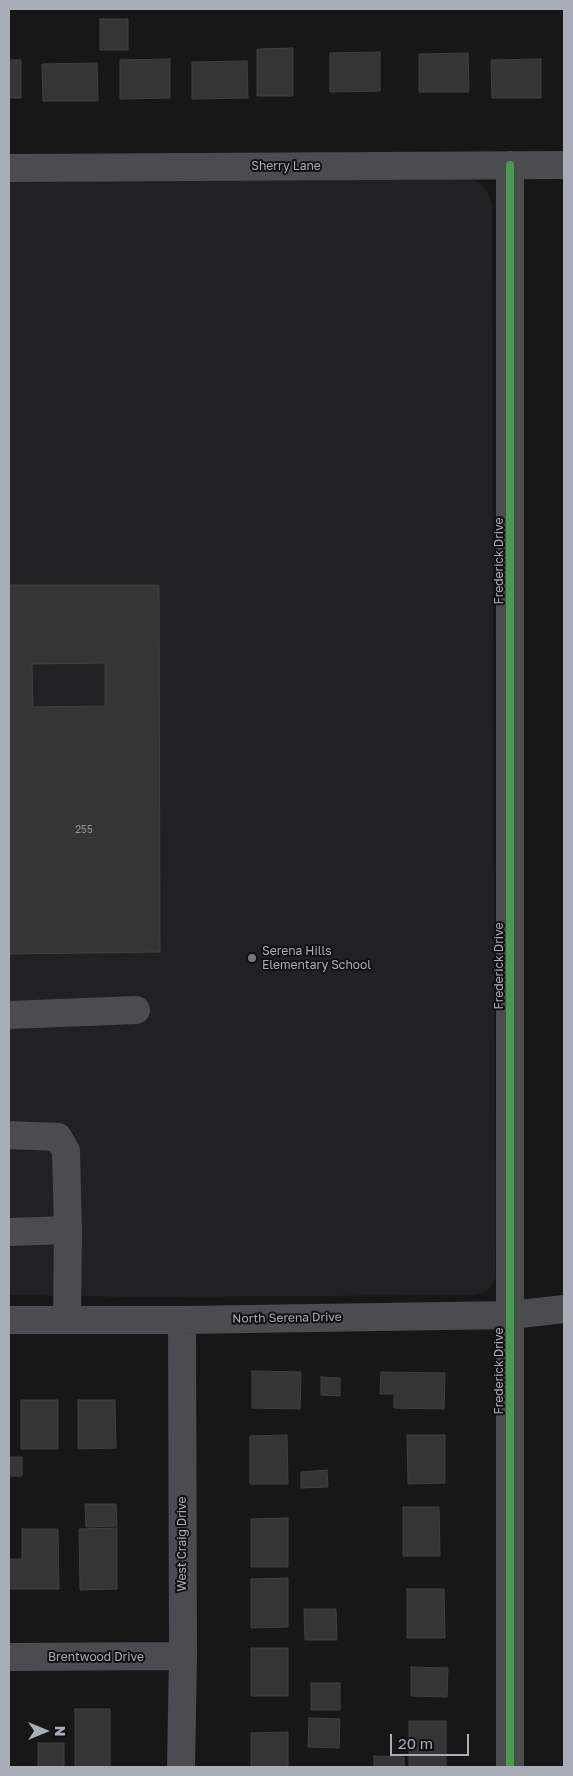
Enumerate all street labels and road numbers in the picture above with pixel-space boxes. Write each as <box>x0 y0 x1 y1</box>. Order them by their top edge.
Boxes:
street label: Sherry Lane <box>251 159 321 173</box>
street label: Frederick Drive <box>492 518 506 604</box>
street label: Frederick Drive <box>492 923 506 1009</box>
street label: North Serena Drive <box>232 1310 342 1326</box>
street label: Frederick Drive <box>492 1328 506 1414</box>
street label: West Craig Drive <box>175 1497 189 1591</box>
street label: Brentwood Drive <box>48 1650 144 1664</box>

